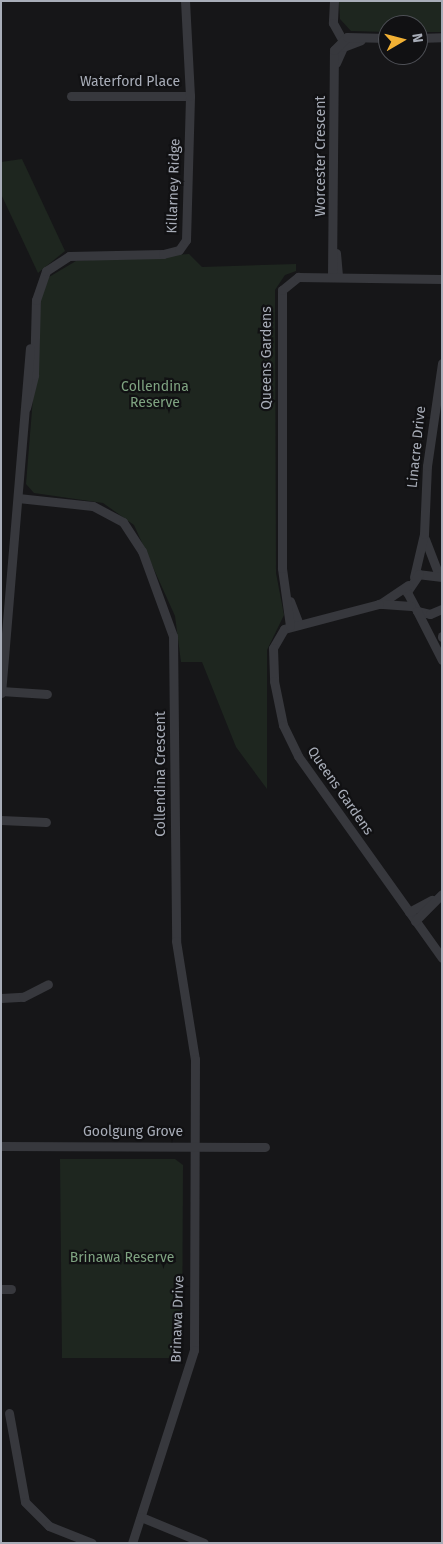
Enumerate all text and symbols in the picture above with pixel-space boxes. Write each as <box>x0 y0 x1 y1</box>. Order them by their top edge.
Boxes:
north arrow <box>378 15 428 65</box>
text: N <box>408 32 426 44</box>
street label: Waterford Place <box>80 74 180 90</box>
street label: Worcester Crescent <box>313 96 329 216</box>
street label: Killarney Ridge <box>164 138 184 234</box>
street label: Queens Gardens <box>259 306 275 410</box>
park label: Collendina Reserve <box>121 379 189 412</box>
street label: Linacre Drive <box>404 405 430 489</box>
street label: Collendina Crescent <box>153 711 169 837</box>
street label: Queens Gardens <box>303 744 377 838</box>
street label: Goolgung Grove <box>83 1124 183 1140</box>
park label: Brinawa Reserve <box>70 1250 174 1266</box>
street label: Brinawa Drive <box>168 1275 188 1363</box>

